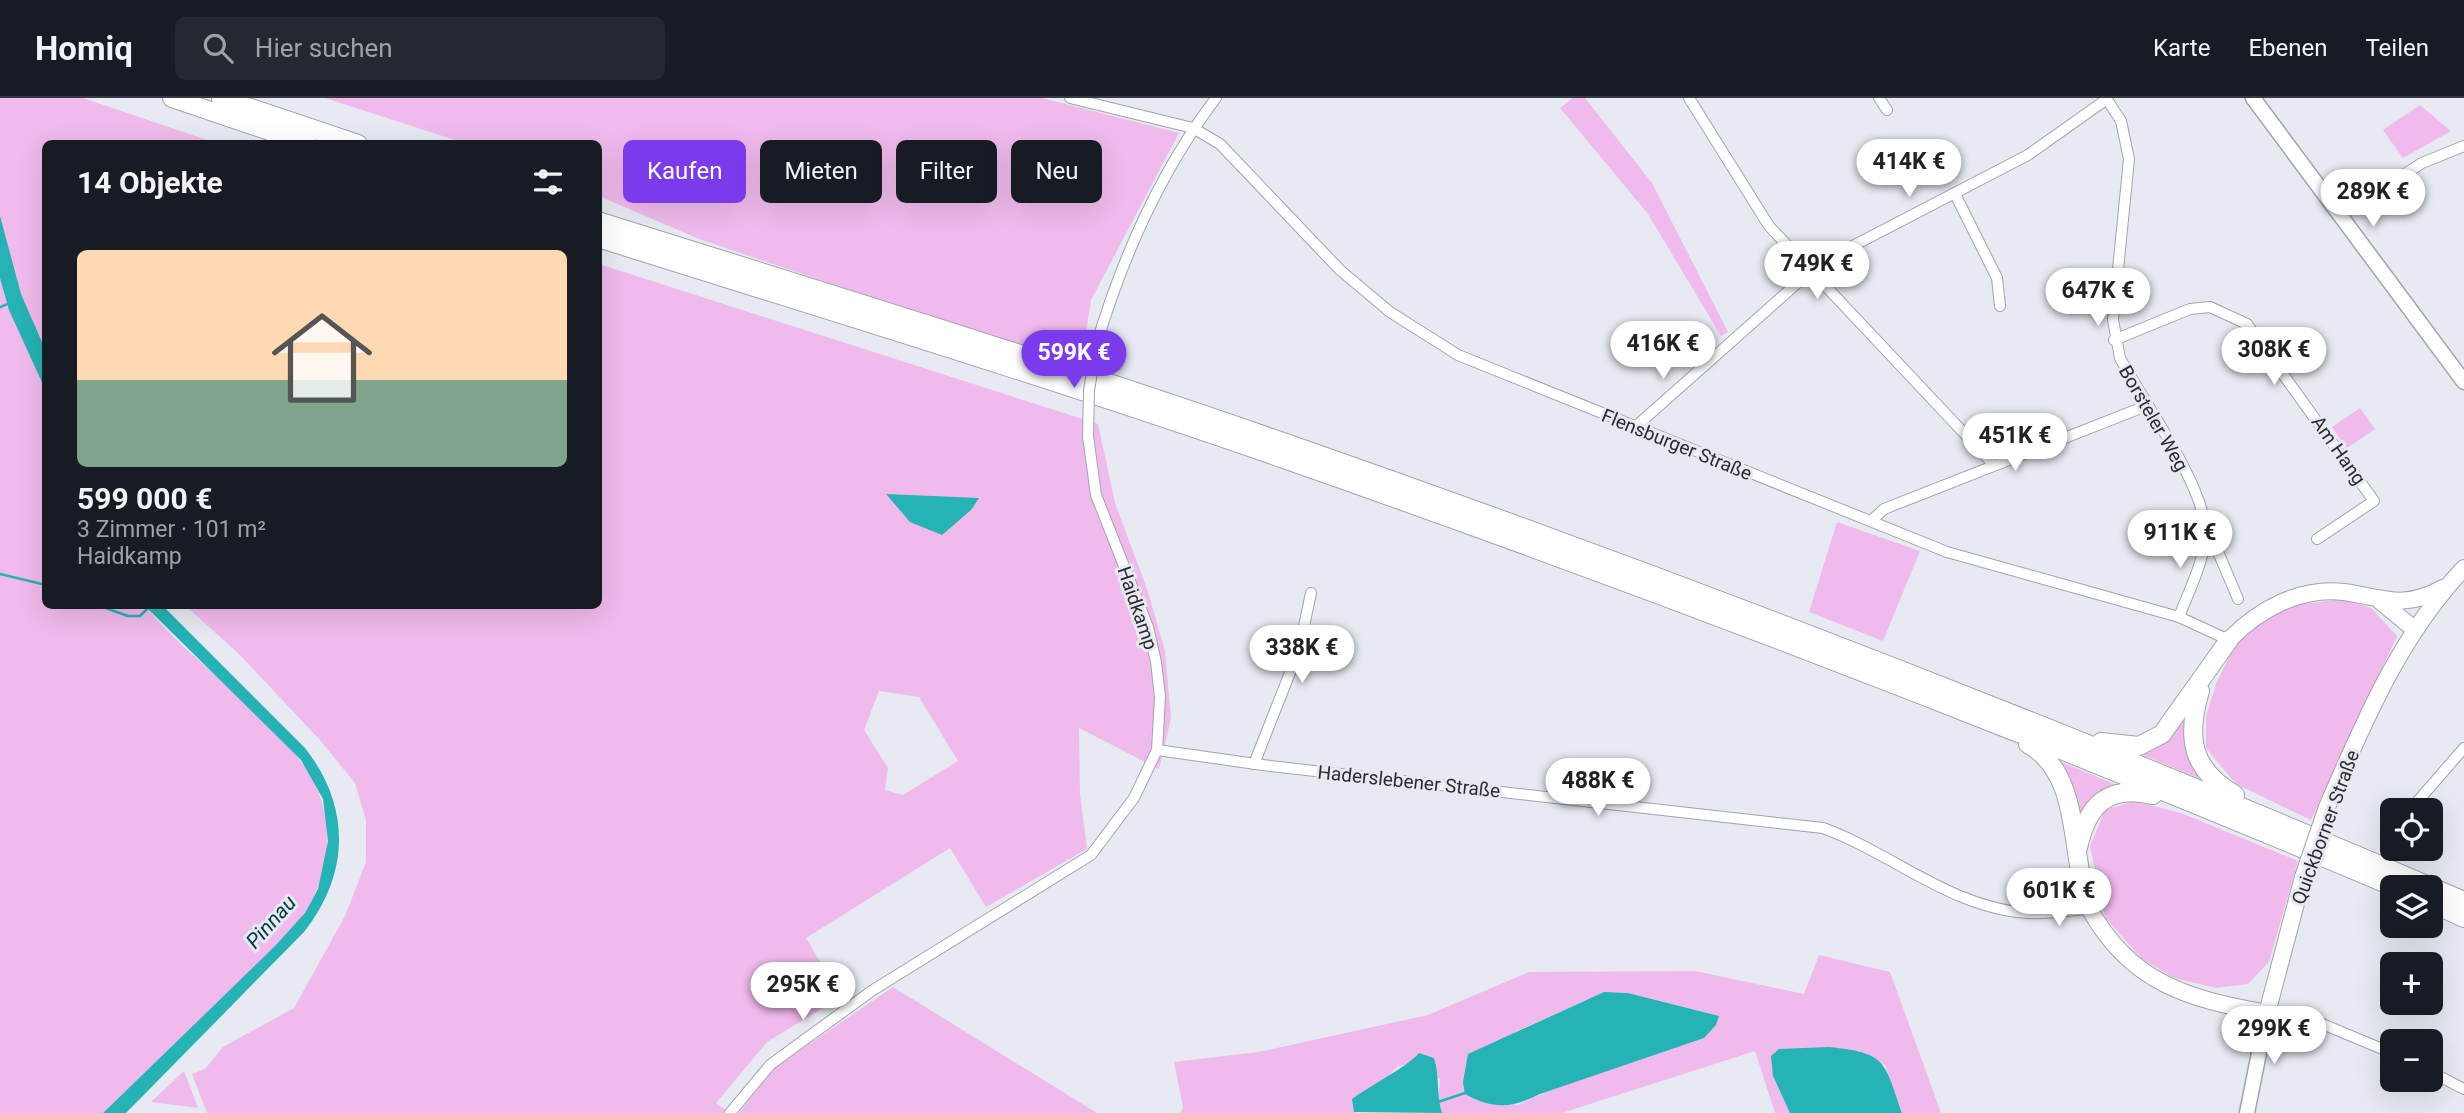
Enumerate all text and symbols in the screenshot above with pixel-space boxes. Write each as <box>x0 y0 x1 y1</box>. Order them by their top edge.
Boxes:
search box <box>175 17 665 80</box>
text: Homiq <box>35 29 133 68</box>
icon: search <box>199 29 237 67</box>
text: Hier suchen <box>255 33 393 63</box>
text: Karte <box>2153 34 2210 62</box>
text: Ebenen <box>2248 34 2327 62</box>
text: Teilen <box>2365 34 2429 62</box>
chip: Kaufen <box>623 140 746 203</box>
chip: Mieten <box>760 140 882 203</box>
chip: Filter <box>896 140 997 203</box>
chip: Neu <box>1011 140 1102 203</box>
pin: 414K € <box>1852 140 1966 199</box>
text: 414K € <box>1872 148 1946 175</box>
icon: filters <box>529 163 567 201</box>
text: 14 Objekte <box>77 165 223 200</box>
pin: 289K € <box>2316 170 2430 229</box>
text: 289K € <box>2336 178 2410 205</box>
pin: 749K € <box>1760 242 1874 301</box>
text: 749K € <box>1780 250 1854 277</box>
pin: 647K € <box>2041 268 2155 328</box>
text: 647K € <box>2061 277 2135 304</box>
icon: home <box>259 295 385 421</box>
pin: 416K € <box>1606 322 1720 381</box>
pin: 308K € <box>2217 328 2331 387</box>
pin: 599K € <box>1017 330 1131 390</box>
text: 416K € <box>1626 330 1700 357</box>
text: 308K € <box>2237 336 2311 363</box>
text: 599K € <box>1037 339 1111 366</box>
street label: Borsteler Weg <box>2114 361 2193 475</box>
street label: Flensburger Straße <box>1598 404 1755 485</box>
street label: Am Hang <box>2307 411 2371 489</box>
pin: 451K € <box>1958 414 2072 473</box>
text: 451K € <box>1978 422 2052 449</box>
text: 599 000 € <box>77 481 212 516</box>
pin: 911K € <box>2123 510 2237 570</box>
text: 3 Zimmer · 101 m² <box>77 516 266 543</box>
text: 911K € <box>2143 519 2217 546</box>
text: Haidkamp <box>77 543 182 570</box>
street label: Haidkamp <box>1113 564 1162 653</box>
pin: 338K € <box>1245 626 1359 685</box>
text: 338K € <box>1265 634 1339 661</box>
street label: Quickborner Straße <box>2287 747 2364 908</box>
pin: 488K € <box>1541 758 1655 818</box>
street label: Haderslebener Straße <box>1317 760 1501 803</box>
text: 488K € <box>1561 767 1635 794</box>
map controls <box>2380 798 2443 1092</box>
button: locate <box>2380 798 2443 861</box>
pin: 601K € <box>2002 868 2116 928</box>
button: layers <box>2380 875 2443 938</box>
text: 601K € <box>2022 877 2096 904</box>
water label: Pinnau <box>241 891 301 953</box>
button: + <box>2380 952 2443 1015</box>
pin: 295K € <box>746 962 860 1022</box>
text: 295K € <box>766 971 840 998</box>
pin: 299K € <box>2217 1006 2331 1066</box>
text: 299K € <box>2237 1015 2311 1042</box>
button: − <box>2380 1029 2443 1092</box>

